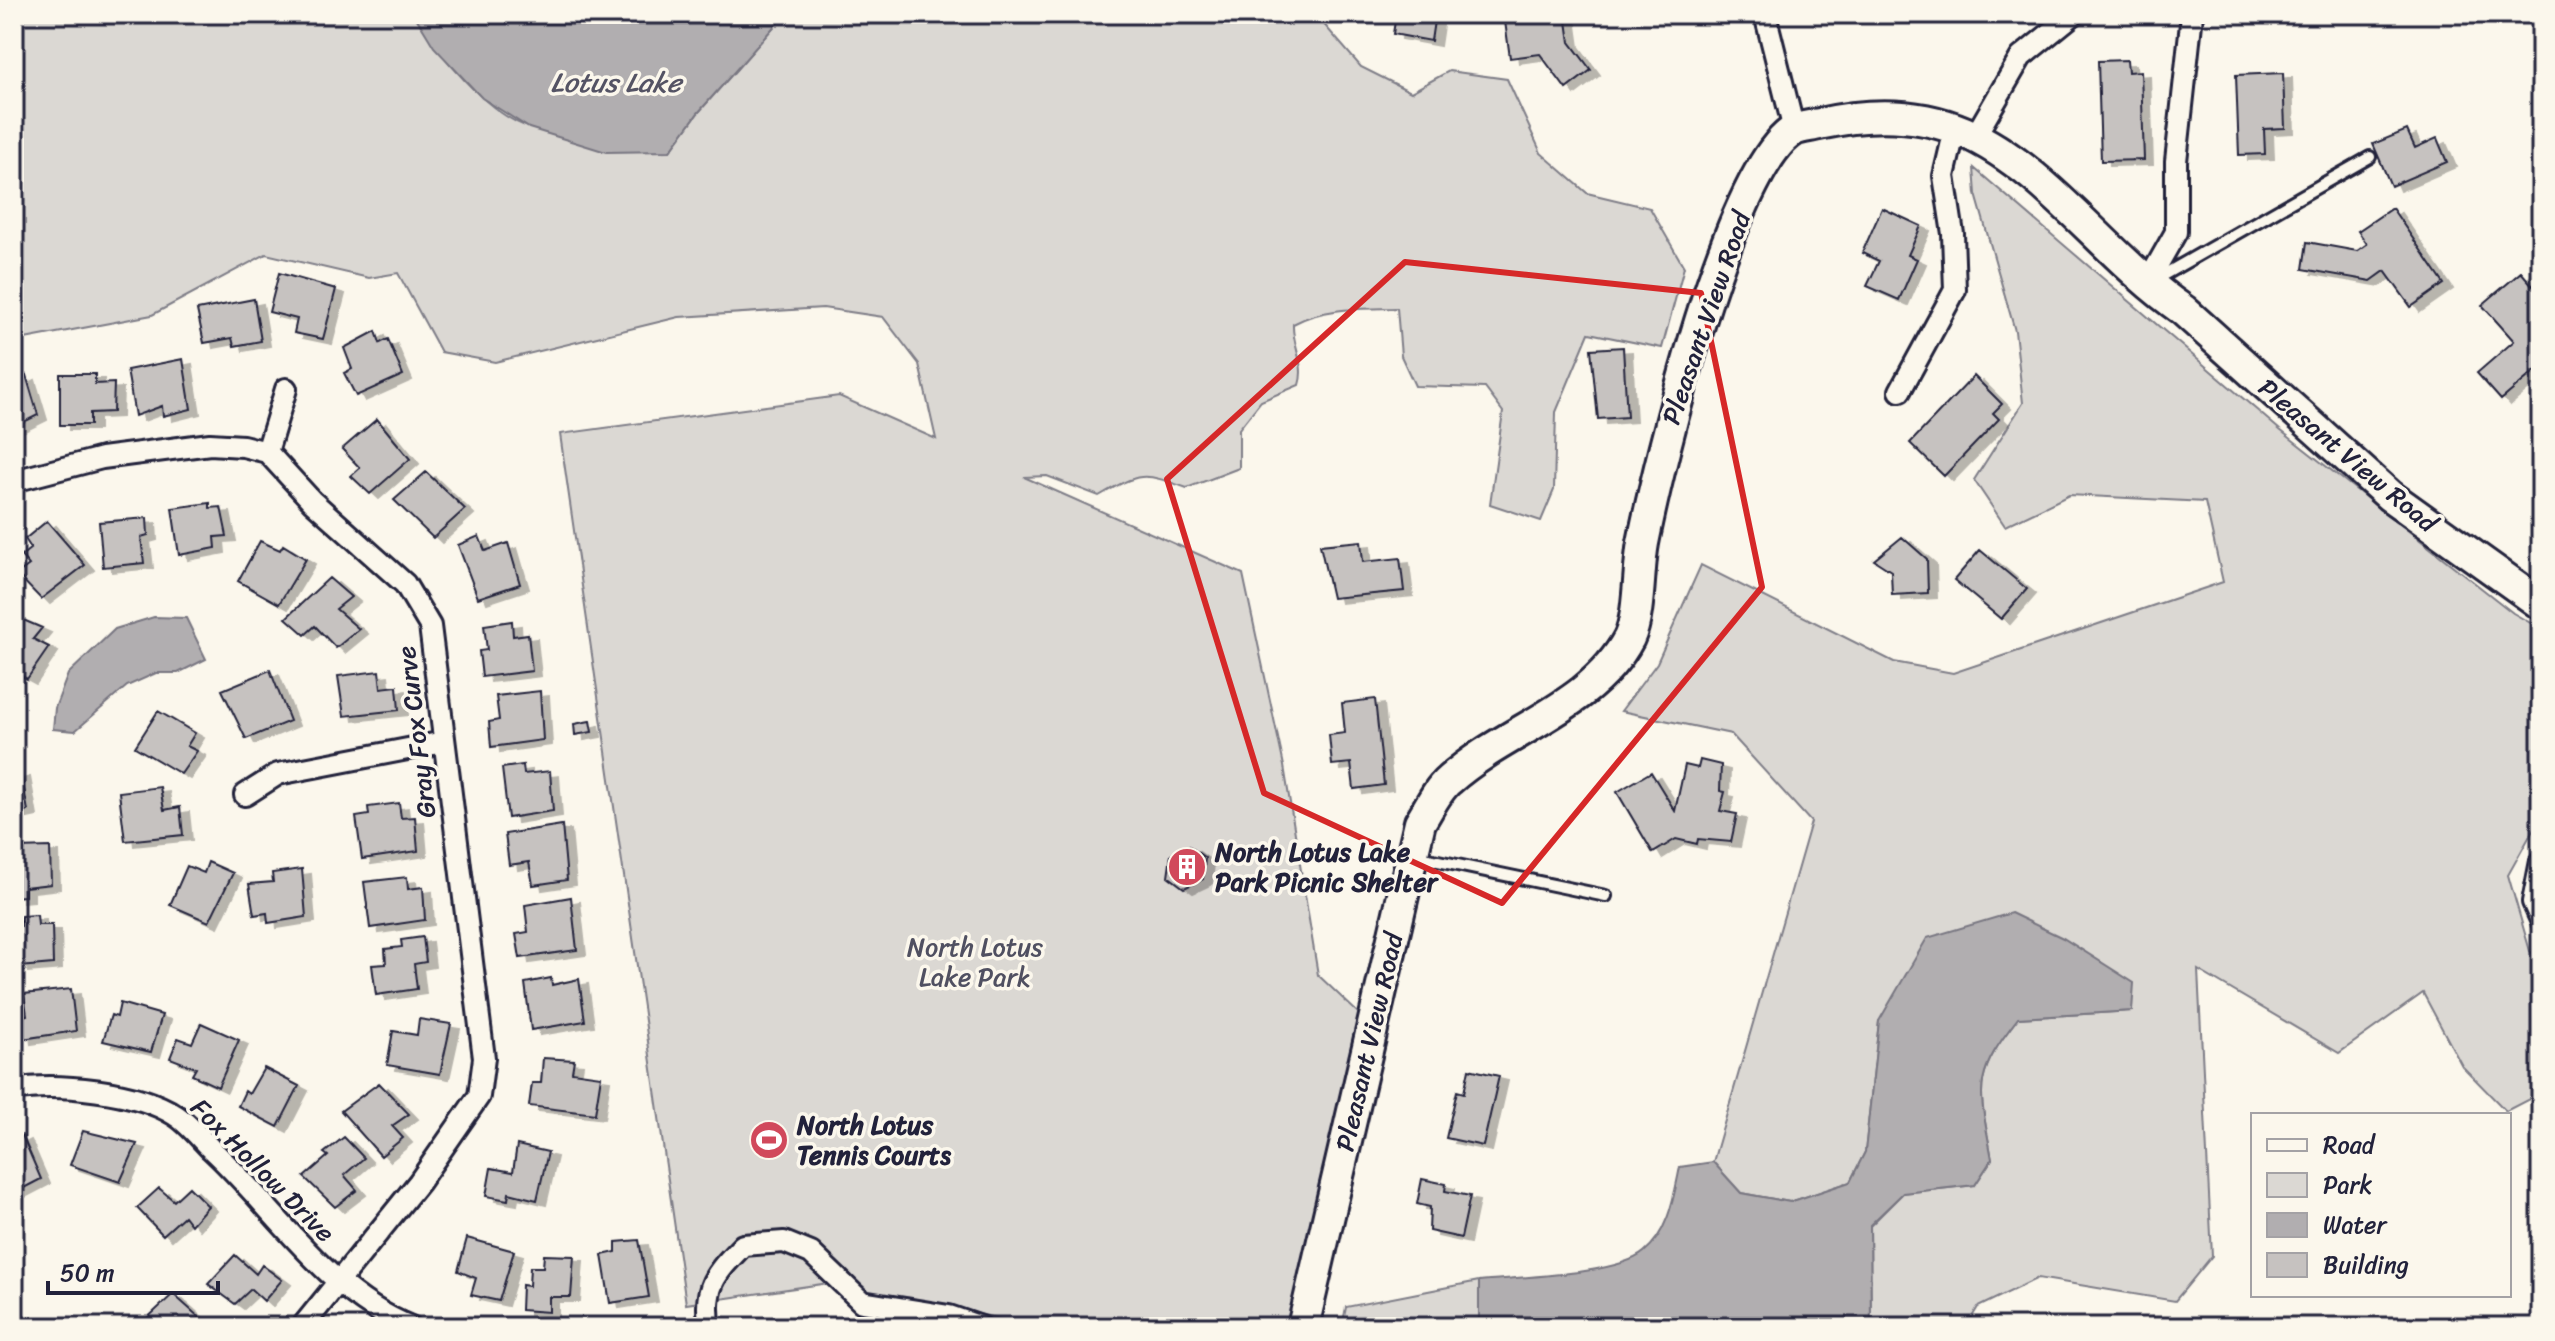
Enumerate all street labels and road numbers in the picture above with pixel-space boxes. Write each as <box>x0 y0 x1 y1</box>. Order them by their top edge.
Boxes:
street label: Pleasant View Road <box>1648 203 1765 431</box>
street label: Pleasant View Road <box>2248 366 2450 546</box>
street label: Gray Fox Curve <box>383 643 449 821</box>
street label: Pleasant View Road <box>1322 926 1417 1156</box>
street label: Fox Hollow Drive <box>179 1086 347 1254</box>

